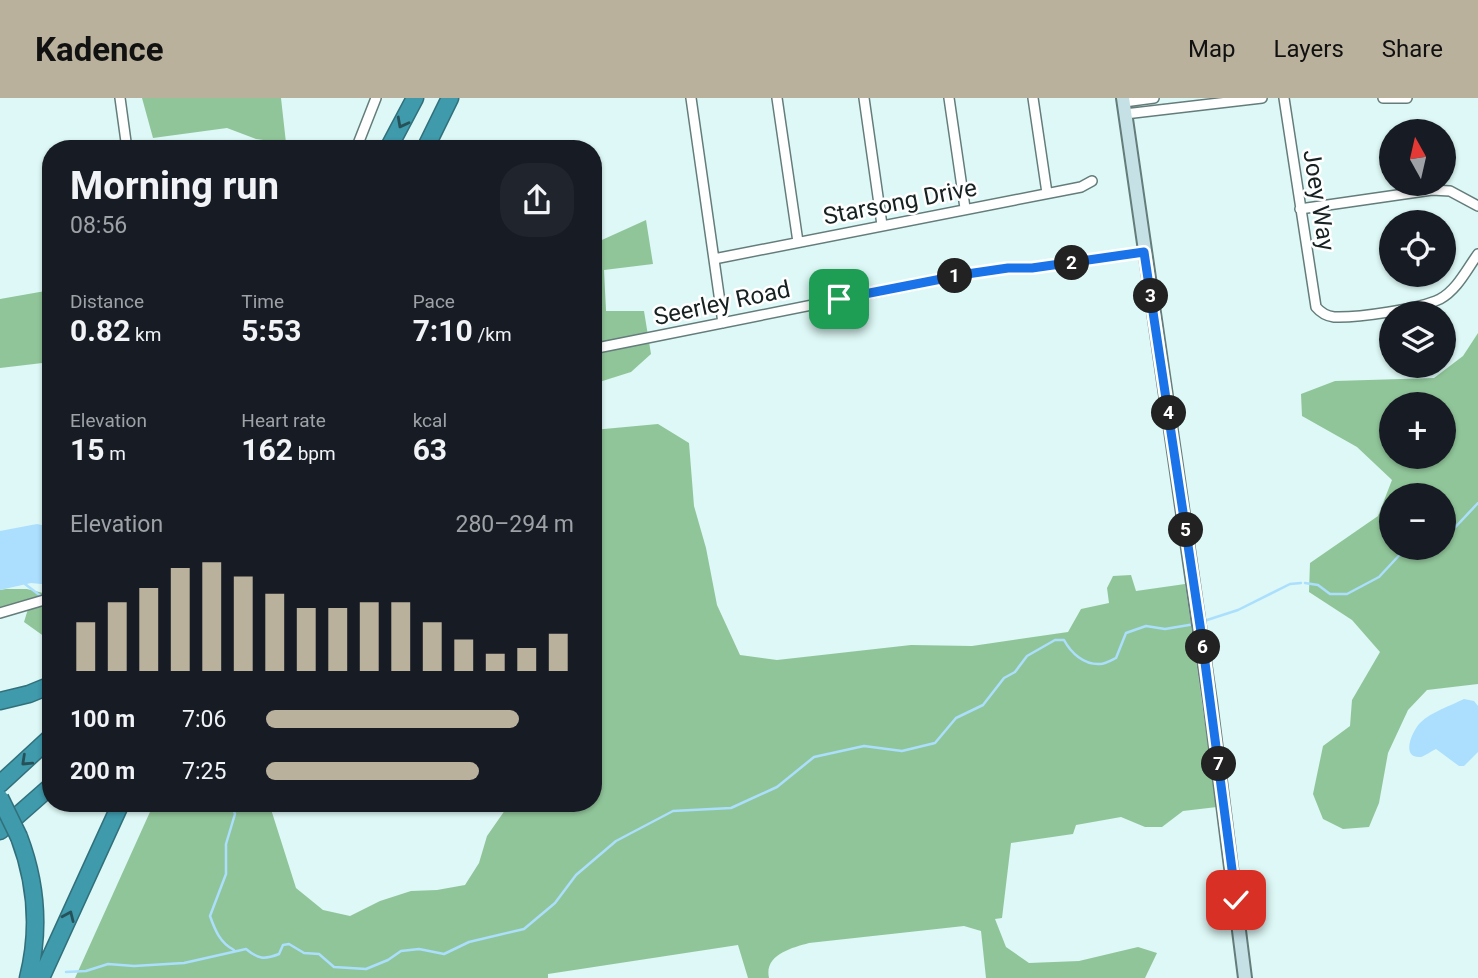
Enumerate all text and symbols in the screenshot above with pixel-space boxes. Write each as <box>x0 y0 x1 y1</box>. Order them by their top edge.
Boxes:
text: Kadence <box>35 30 164 69</box>
text: Map <box>1188 35 1236 63</box>
text: Layers <box>1274 35 1344 63</box>
text: Share <box>1382 35 1443 63</box>
one-way arrow <box>396 116 410 129</box>
north arrow <box>1379 119 1456 196</box>
map controls <box>1379 119 1456 560</box>
street label: Joey Way <box>1297 147 1341 253</box>
button: share <box>500 163 574 237</box>
text: Morning run <box>70 164 279 208</box>
street label: Starsong Drive <box>821 173 979 231</box>
button: locate <box>1379 210 1456 287</box>
text: 08:56 <box>70 212 127 239</box>
pin: 2 <box>1054 246 1090 280</box>
text: 2 <box>1066 251 1077 274</box>
pin: 1 <box>937 258 972 294</box>
text: 1 <box>949 264 960 287</box>
pin <box>809 269 869 329</box>
street label: Seerley Road <box>651 275 793 331</box>
pin: 3 <box>1134 278 1168 314</box>
icon: arrive <box>820 280 858 318</box>
text: 3 <box>1145 284 1156 307</box>
text: Distance <box>70 290 144 313</box>
text: Time <box>241 290 284 313</box>
text: Pace <box>413 290 455 313</box>
button: layers <box>1379 301 1456 378</box>
text: 0.82 <box>70 313 130 348</box>
text: 5:53 <box>241 313 301 348</box>
text: 7:10 <box>413 313 473 348</box>
text: km <box>130 323 161 346</box>
text: /km <box>473 323 512 346</box>
button: + <box>1379 392 1456 469</box>
pin: 4 <box>1152 396 1186 430</box>
text: 4 <box>1163 401 1174 424</box>
text: Elevation <box>70 409 147 432</box>
text: Heart rate <box>241 409 326 432</box>
text: kcal <box>413 409 447 432</box>
text: 15 <box>70 432 104 467</box>
text: 162 <box>241 432 293 467</box>
text: 63 <box>413 432 447 467</box>
text: m <box>104 442 126 465</box>
text: bpm <box>293 442 336 465</box>
button: − <box>1379 483 1456 560</box>
text: Elevation <box>70 511 163 538</box>
text: 280–294 m <box>455 511 574 538</box>
pin: 5 <box>1168 512 1204 548</box>
text: 5 <box>1180 518 1191 541</box>
pin: 6 <box>1186 630 1220 664</box>
text: 6 <box>1197 635 1208 658</box>
text: 100 m <box>70 706 135 733</box>
text: 7:06 <box>182 706 226 733</box>
pin: 7 <box>1202 746 1236 782</box>
one-way arrow <box>21 752 34 765</box>
text: 7 <box>1213 752 1224 775</box>
text: 200 m <box>70 758 135 785</box>
text: 7:25 <box>182 758 226 785</box>
pin <box>1206 870 1266 930</box>
icon: check <box>1217 881 1255 919</box>
one-way arrow <box>61 911 75 923</box>

